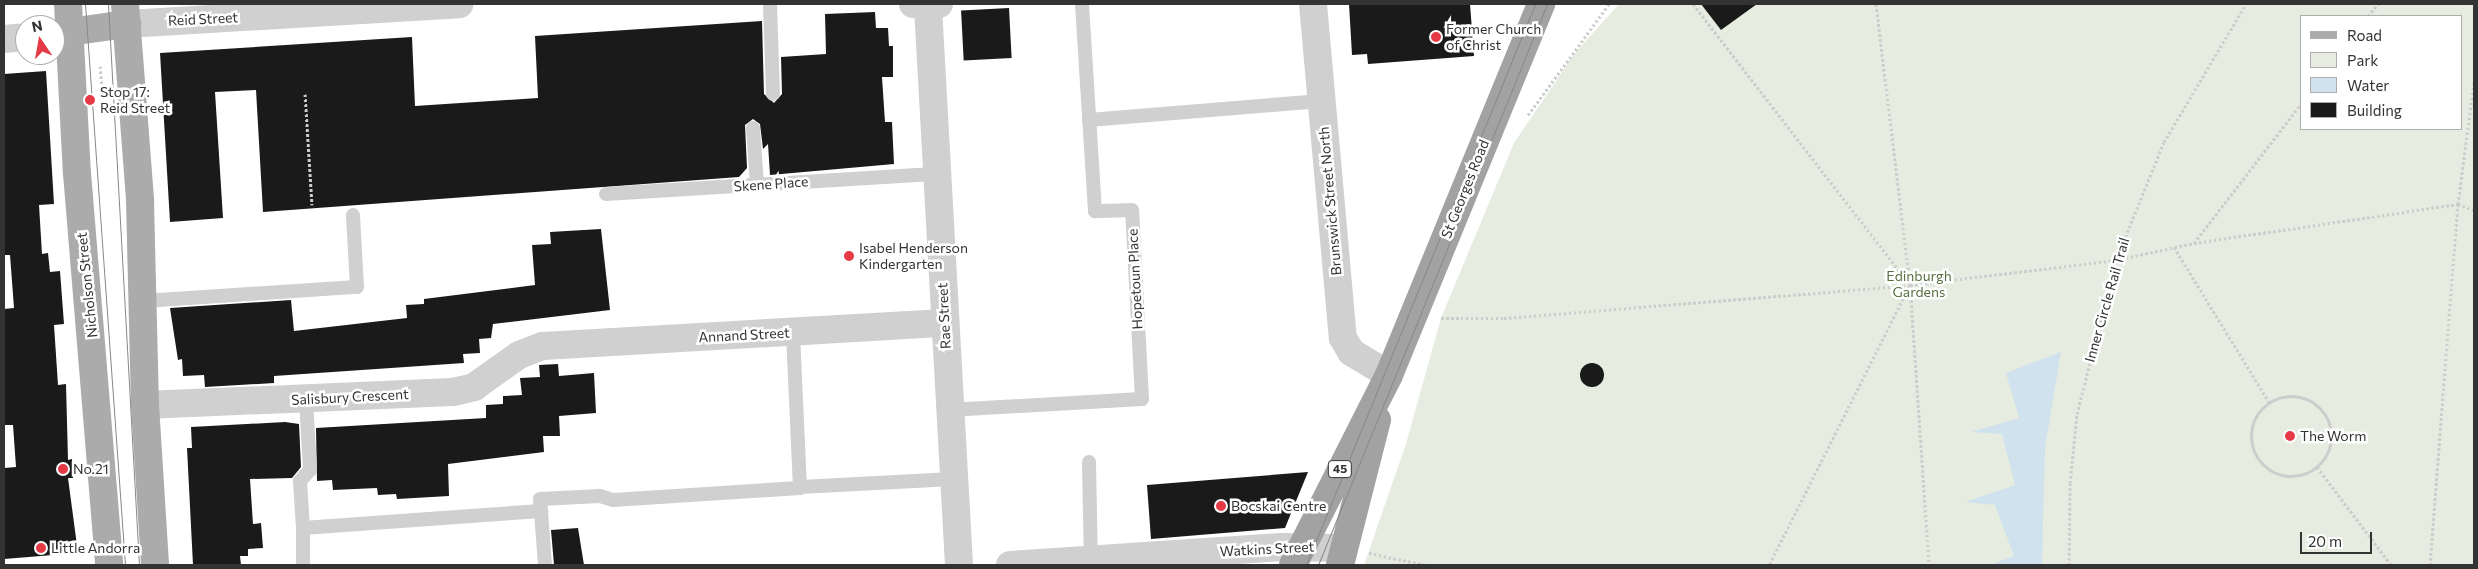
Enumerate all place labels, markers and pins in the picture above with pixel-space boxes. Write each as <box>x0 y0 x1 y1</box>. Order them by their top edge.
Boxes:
place label: Former Church of Christ <box>1446 21 1541 54</box>
marker: Former Church of Christ <box>1430 31 1442 43</box>
place label: Stop 17: Reid Street <box>100 84 170 116</box>
marker: Stop 17: Reid Street <box>84 94 96 106</box>
place label: Isabel Henderson Kindergarten <box>859 240 968 272</box>
marker: Isabel Henderson Kindergarten <box>843 250 855 262</box>
place label: The Worm <box>2300 428 2367 444</box>
marker: The Worm <box>2284 430 2296 442</box>
place label: No.21 <box>73 461 109 477</box>
marker: No.21 <box>57 463 69 475</box>
place label: Bocskai Centre <box>1231 498 1326 514</box>
marker: Bocskai Centre <box>1215 500 1227 512</box>
place label: Little Andorra <box>51 540 140 556</box>
marker: Little Andorra <box>35 542 47 554</box>

